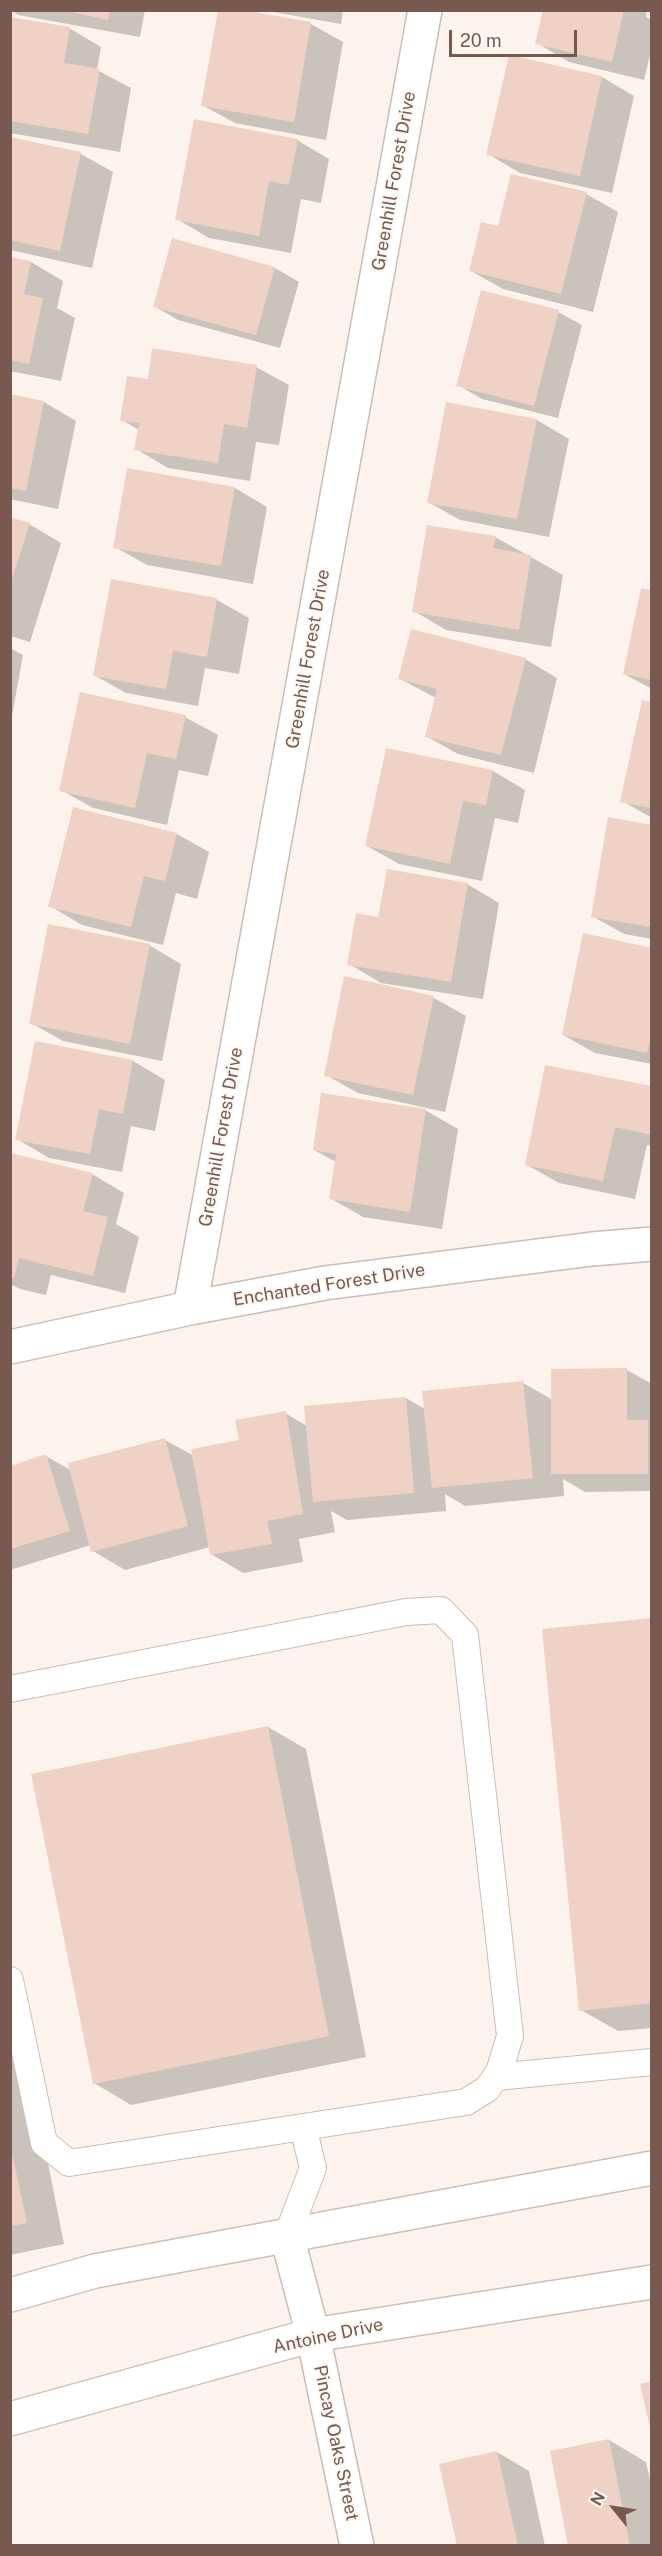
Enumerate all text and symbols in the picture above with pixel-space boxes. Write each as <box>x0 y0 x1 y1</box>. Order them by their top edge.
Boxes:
scale bar <box>452 18 580 56</box>
text: 20 m <box>460 30 502 51</box>
street label: Greenhill Forest Drive <box>368 90 420 272</box>
street label: Greenhill Forest Drive <box>282 568 334 750</box>
street label: Greenhill Forest Drive <box>195 1046 247 1228</box>
street label: Enchanted Forest Drive <box>231 1259 427 1311</box>
street label: Antoine Drive <box>271 2314 385 2358</box>
street label: Pincay Oaks Street <box>309 2363 363 2523</box>
north arrow <box>584 2478 644 2538</box>
text: N <box>587 2489 609 2509</box>

